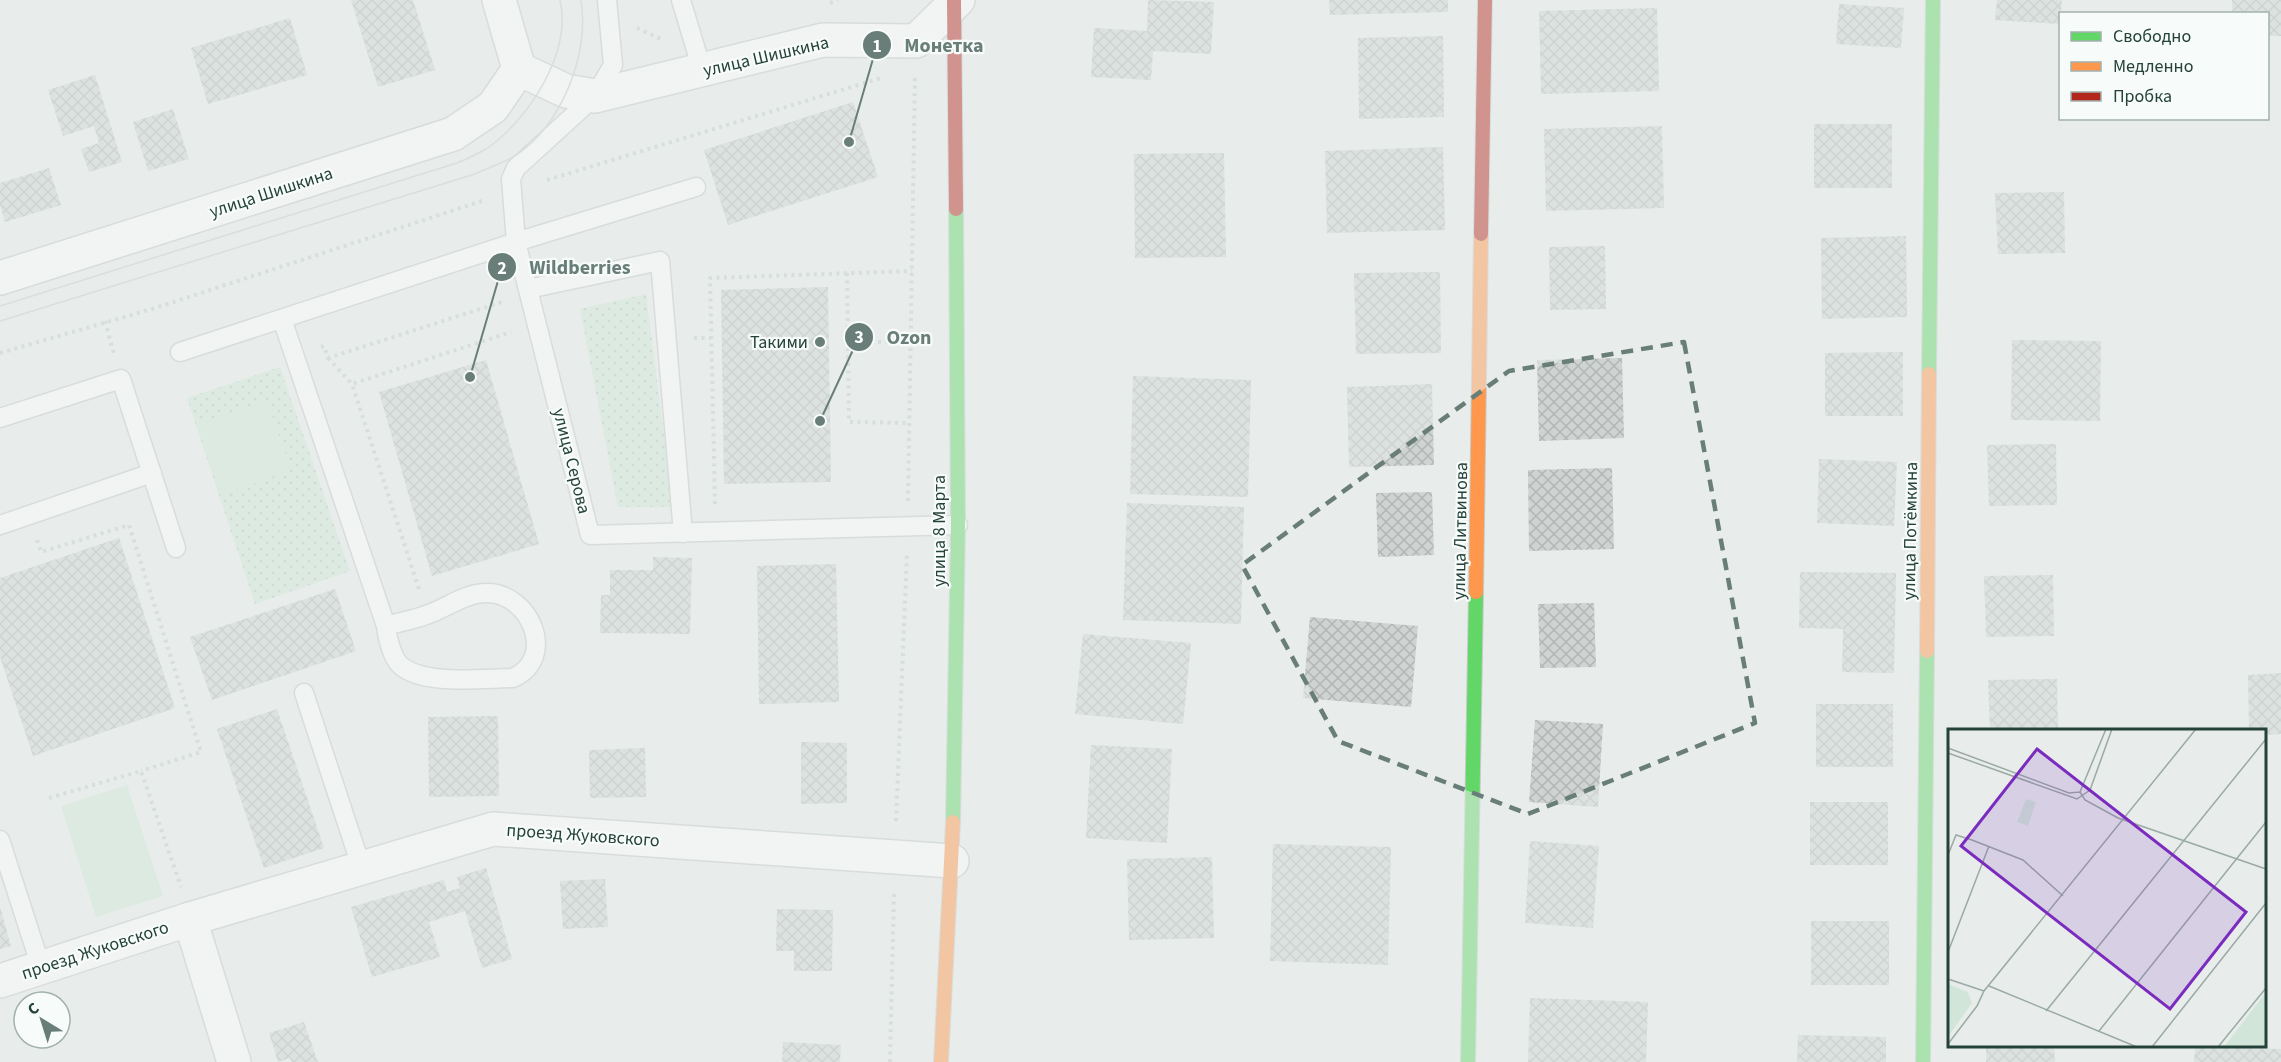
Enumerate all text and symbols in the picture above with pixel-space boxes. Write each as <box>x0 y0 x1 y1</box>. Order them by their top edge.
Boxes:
legend <box>2059 12 2269 120</box>
text: Свободно <box>2113 24 2191 49</box>
callout: Монетка <box>862 26 995 64</box>
street label: улица Шишкина <box>701 30 832 83</box>
text: Монетка <box>904 32 984 60</box>
text: 1 <box>872 34 882 59</box>
text: Медленно <box>2113 54 2193 79</box>
text: Пробка <box>2113 84 2172 109</box>
street label: улица Шишкина <box>206 161 336 224</box>
callout: Wildberries <box>487 248 643 286</box>
text: Wildberries <box>529 254 631 282</box>
text: 2 <box>497 256 507 281</box>
callout: Ozon <box>844 318 943 356</box>
text: Ozon <box>887 324 931 352</box>
text: 3 <box>854 325 864 350</box>
place label: Такими <box>750 330 808 355</box>
marker: Такими <box>813 335 827 349</box>
street label: улица Серова <box>546 406 597 517</box>
street label: улица Литвинова <box>1447 462 1474 600</box>
street label: улица Потёмкина <box>1897 462 1924 600</box>
street label: улица 8 Марта <box>927 475 952 587</box>
inset map <box>1948 729 2266 1047</box>
street label: проезд Жуковского <box>506 818 660 853</box>
street label: проезд Жуковского <box>18 915 172 986</box>
north arrow <box>12 990 72 1050</box>
text: С <box>23 997 44 1021</box>

